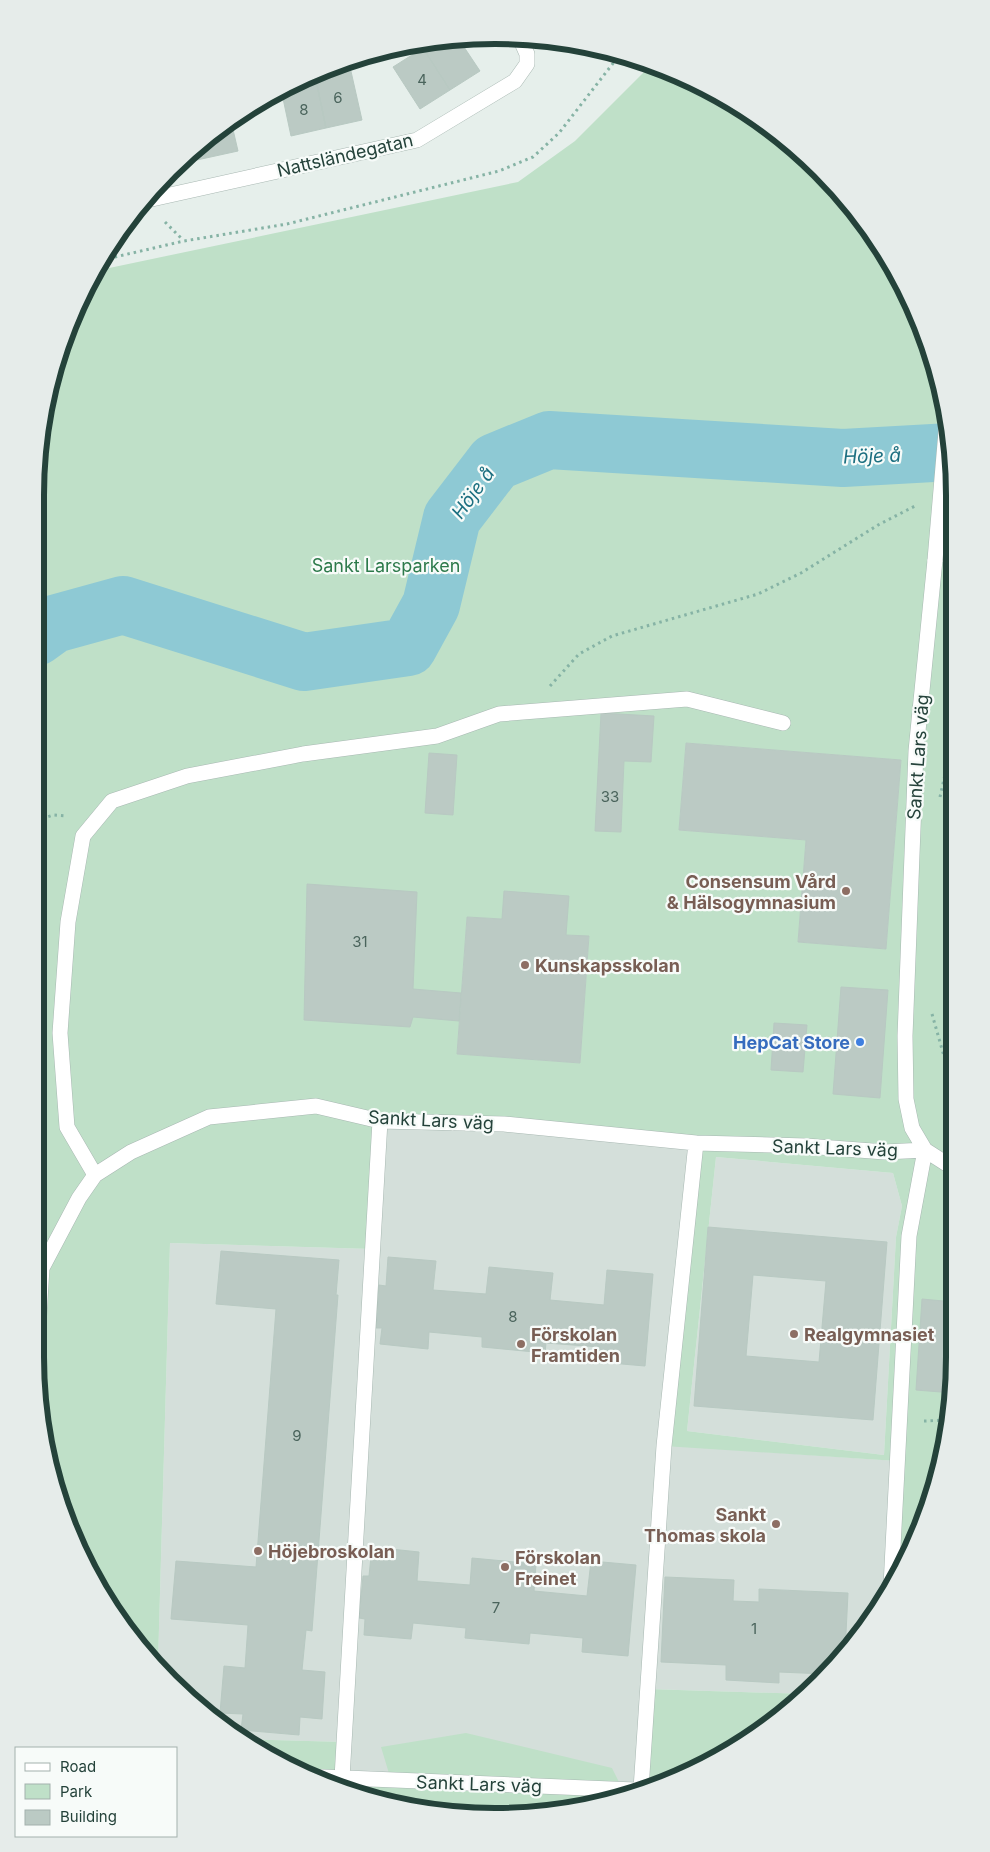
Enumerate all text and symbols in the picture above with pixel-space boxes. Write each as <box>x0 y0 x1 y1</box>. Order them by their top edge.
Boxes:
house number: 4 <box>417 70 427 89</box>
house number: 6 <box>333 88 343 107</box>
house number: 8 <box>299 100 309 119</box>
street label: Nattsländegatan <box>275 129 415 181</box>
water label: Höje å <box>843 443 902 469</box>
water label: Höje å <box>447 462 500 523</box>
park label: Sankt Larsparken <box>312 555 460 576</box>
street label: Sankt Lars väg <box>903 693 933 821</box>
house number: 33 <box>601 787 619 806</box>
place label: Consensum Vård & Hälsogymnasium <box>667 871 836 913</box>
marker: Consensum Vård & Hälsogymnasium <box>840 885 852 897</box>
house number: 31 <box>352 932 368 951</box>
place label: Kunskapsskolan <box>535 955 680 976</box>
marker: Kunskapsskolan <box>519 959 531 971</box>
place label: HepCat Store <box>733 1032 850 1053</box>
marker: HepCat Store <box>854 1036 866 1048</box>
street label: Sankt Lars väg <box>368 1106 494 1134</box>
street label: Sankt Lars väg <box>772 1135 898 1161</box>
house number: 8 <box>508 1307 518 1326</box>
place label: Förskolan Framtiden <box>531 1324 620 1366</box>
place label: Realgymnasiet <box>804 1324 935 1345</box>
marker: Realgymnasiet <box>788 1328 800 1340</box>
marker: Förskolan Framtiden <box>515 1338 527 1350</box>
house number: 9 <box>292 1426 302 1445</box>
place label: Sankt Thomas skola <box>644 1504 766 1546</box>
marker: Sankt Thomas skola <box>770 1518 782 1530</box>
place label: Höjebroskolan <box>268 1541 395 1562</box>
marker: Höjebroskolan <box>252 1545 264 1557</box>
place label: Förskolan Freinet <box>515 1547 601 1589</box>
marker: Förskolan Freinet <box>499 1561 511 1573</box>
house number: 7 <box>492 1598 500 1617</box>
house number: 1 <box>751 1619 757 1638</box>
legend <box>15 1747 178 1837</box>
text: Road <box>60 1757 96 1776</box>
street label: Sankt Lars väg <box>416 1771 542 1797</box>
text: Park <box>60 1782 93 1801</box>
text: Building <box>60 1807 117 1826</box>

